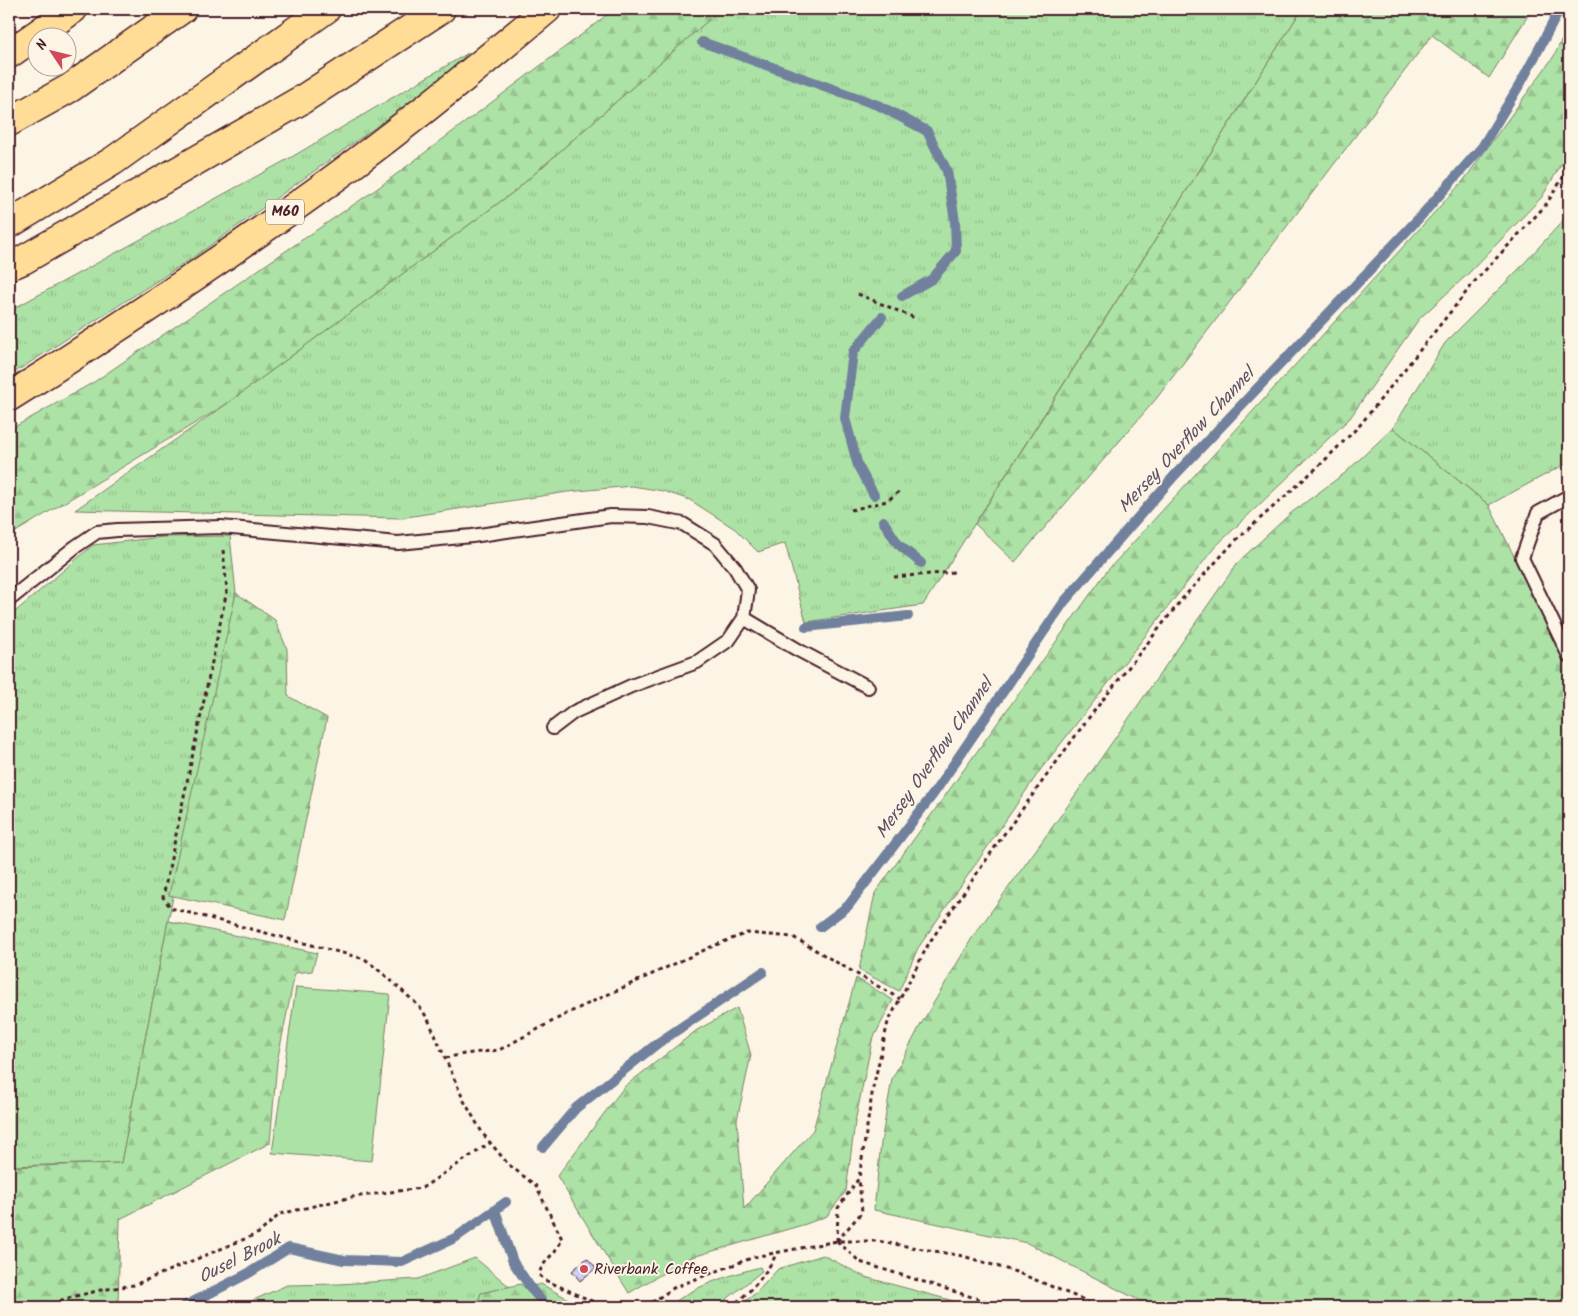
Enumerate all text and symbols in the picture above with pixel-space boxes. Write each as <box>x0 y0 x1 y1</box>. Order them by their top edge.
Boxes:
north arrow <box>28 28 78 78</box>
text: N <box>31 35 54 55</box>
road number: M60 <box>266 200 304 224</box>
water label: Mersey Overflow Channel <box>1112 359 1265 520</box>
water label: Mersey Overflow Channel <box>869 670 1003 845</box>
water label: Ousel Brook <box>194 1225 289 1292</box>
place label: Riverbank Coffee <box>594 1257 708 1282</box>
marker: Riverbank Coffee <box>578 1263 590 1275</box>

